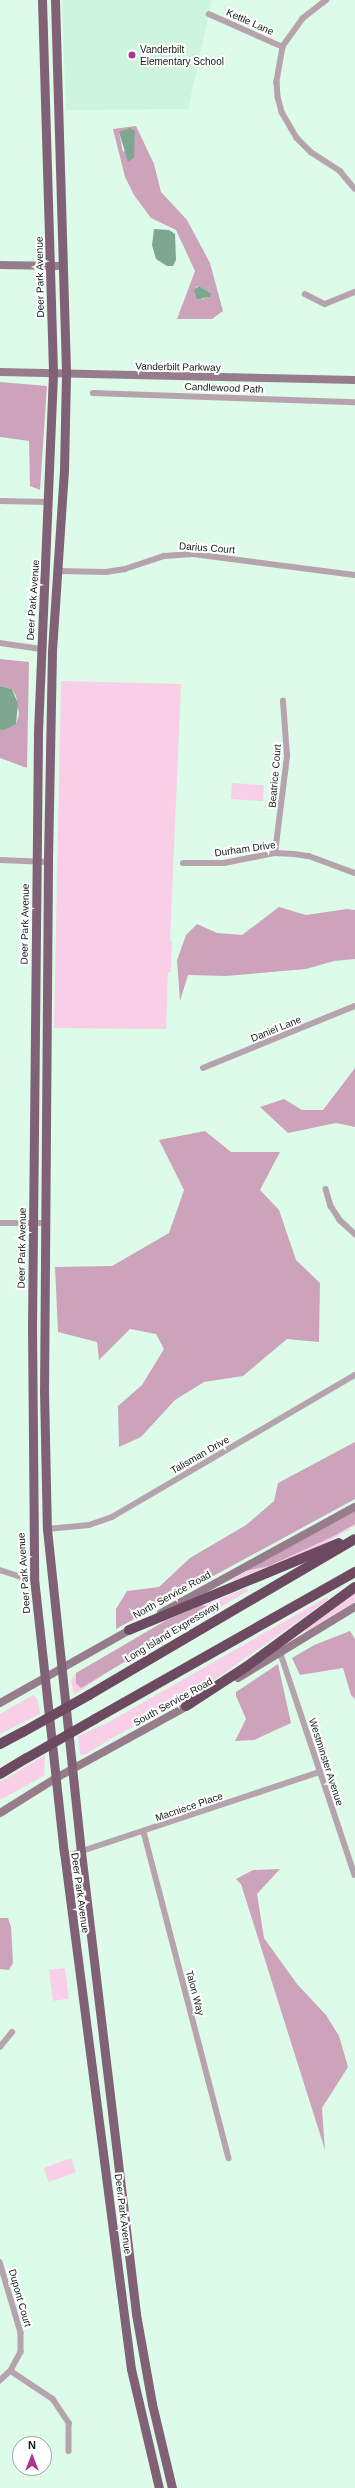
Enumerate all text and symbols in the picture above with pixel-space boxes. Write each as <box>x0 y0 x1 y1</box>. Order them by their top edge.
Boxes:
street label: Kettle Lane <box>224 6 276 38</box>
place label: Vanderbilt Elementary School <box>140 43 224 66</box>
marker: Vanderbilt Elementary School <box>127 50 137 60</box>
street label: Deer Park Avenue <box>33 236 47 318</box>
street label: Vanderbilt Parkway <box>135 360 221 374</box>
street label: Candlewood Path <box>184 381 264 395</box>
street label: Darius Court <box>179 540 235 556</box>
street label: Deer Park Avenue <box>24 559 42 641</box>
street label: Beatrice Court <box>266 744 284 808</box>
street label: Durham Drive <box>214 839 276 859</box>
street label: Deer Park Avenue <box>18 883 32 965</box>
street label: Daniel Lane <box>249 1013 303 1045</box>
street label: Deer Park Avenue <box>15 1207 29 1289</box>
street label: Talisman Drive <box>169 1433 231 1477</box>
street label: Deer Park Avenue <box>15 1532 33 1614</box>
street label: North Service Road <box>131 1569 213 1621</box>
street label: Long Island Expressway <box>122 1599 222 1665</box>
street label: South Service Road <box>131 1675 215 1729</box>
street label: Westminster Avenue <box>306 1716 346 1808</box>
street label: Macniece Place <box>154 1790 224 1824</box>
street label: Deer Park Avenue <box>68 1852 92 1934</box>
street label: Talon Way <box>183 1969 207 2017</box>
street label: Deer Park Avenue <box>112 2173 134 2255</box>
street label: Dupont Court <box>6 2268 34 2328</box>
north arrow <box>12 2436 52 2476</box>
text: N <box>28 2439 36 2451</box>

